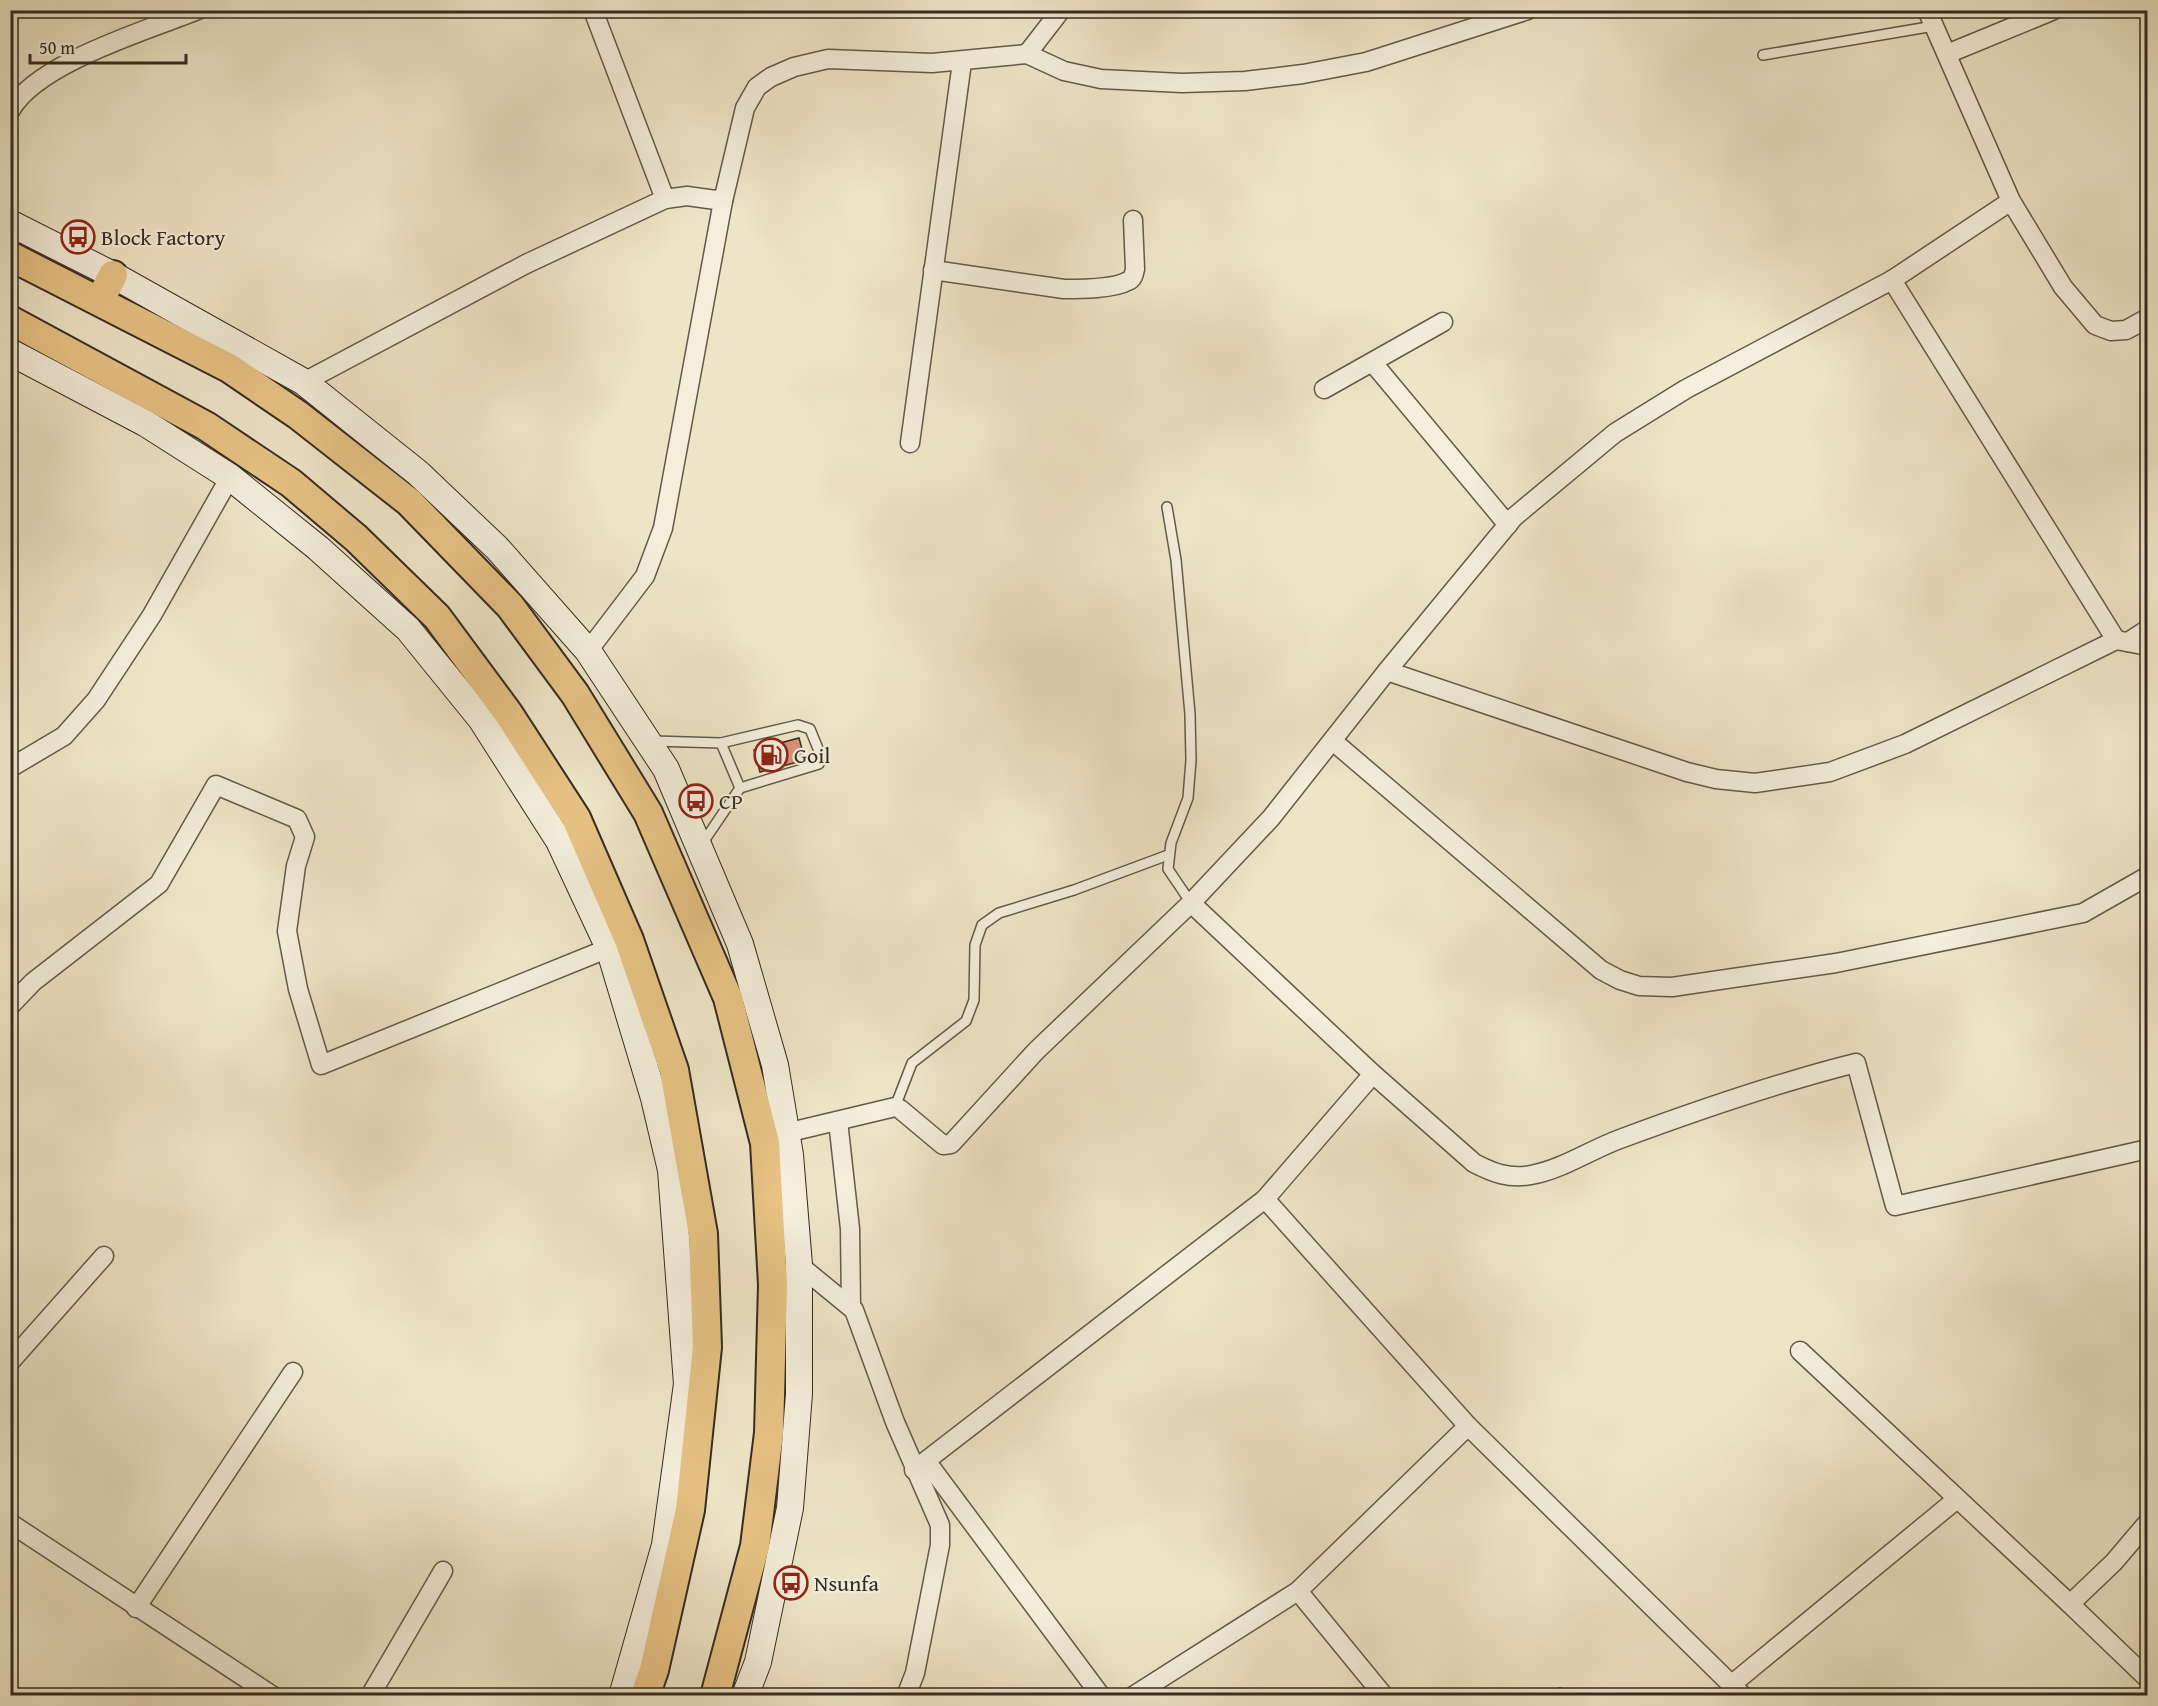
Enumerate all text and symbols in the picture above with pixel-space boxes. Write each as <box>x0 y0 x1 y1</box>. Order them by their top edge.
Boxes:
scale bar <box>30 27 186 65</box>
text: 50 m <box>39 34 75 61</box>
bus stop icon: Block Factory <box>60 219 96 255</box>
place label: Block Factory <box>101 221 225 253</box>
fuel station icon: Goil <box>753 737 789 773</box>
place label: Goil <box>794 739 831 771</box>
bus stop icon: CP <box>678 783 714 819</box>
place label: CP <box>719 785 743 817</box>
bus stop icon: Nsunfa <box>773 1565 809 1601</box>
place label: Nsunfa <box>814 1567 879 1599</box>

